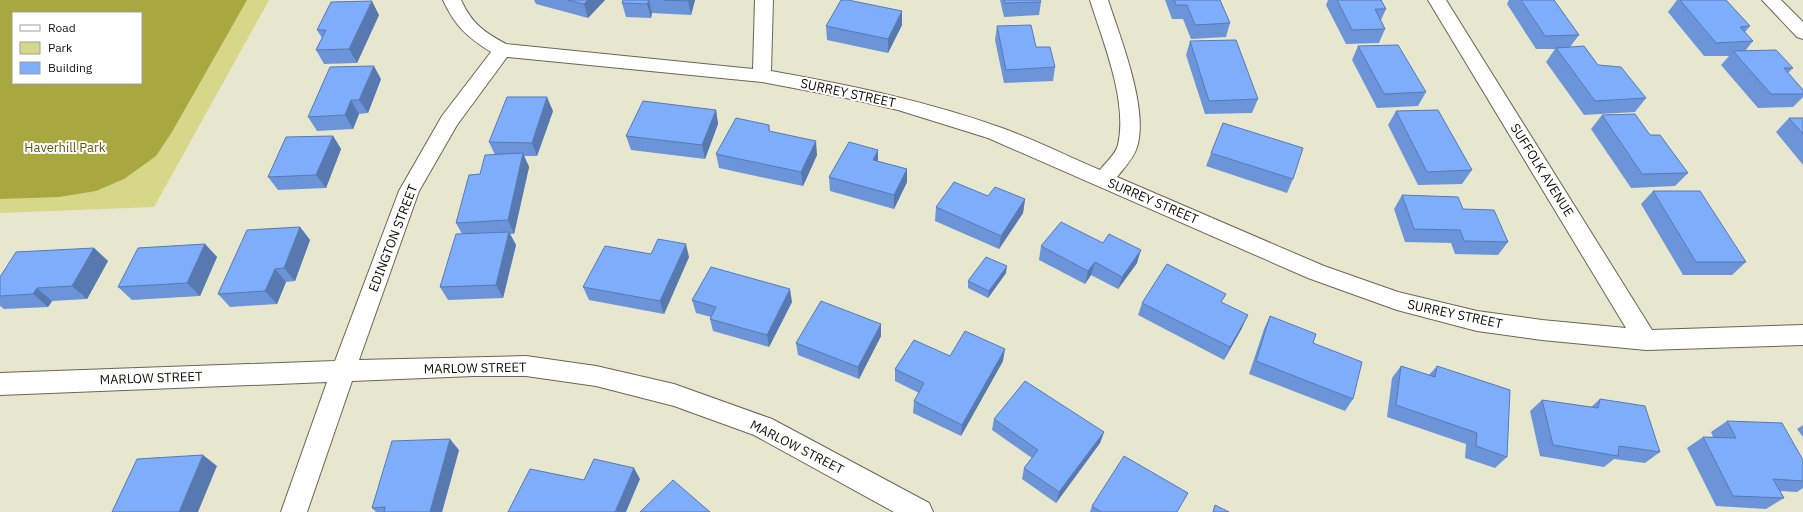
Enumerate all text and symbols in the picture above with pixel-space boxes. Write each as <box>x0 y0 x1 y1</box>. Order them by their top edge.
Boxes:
legend <box>12 12 142 84</box>
text: Road <box>48 20 76 35</box>
text: Park <box>48 40 73 55</box>
text: Building <box>48 60 93 75</box>
street label: SURREY STREET <box>799 75 898 111</box>
street label: SUFFOLK AVENUE <box>1507 120 1577 220</box>
park label: Haverhill Park <box>24 139 106 156</box>
street label: SURREY STREET <box>1105 174 1201 228</box>
street label: EDINGTON STREET <box>365 181 421 294</box>
street label: SURREY STREET <box>1406 296 1505 332</box>
street label: MARLOW STREET <box>423 359 527 377</box>
street label: MARLOW STREET <box>99 368 203 388</box>
street label: MARLOW STREET <box>747 416 847 478</box>

